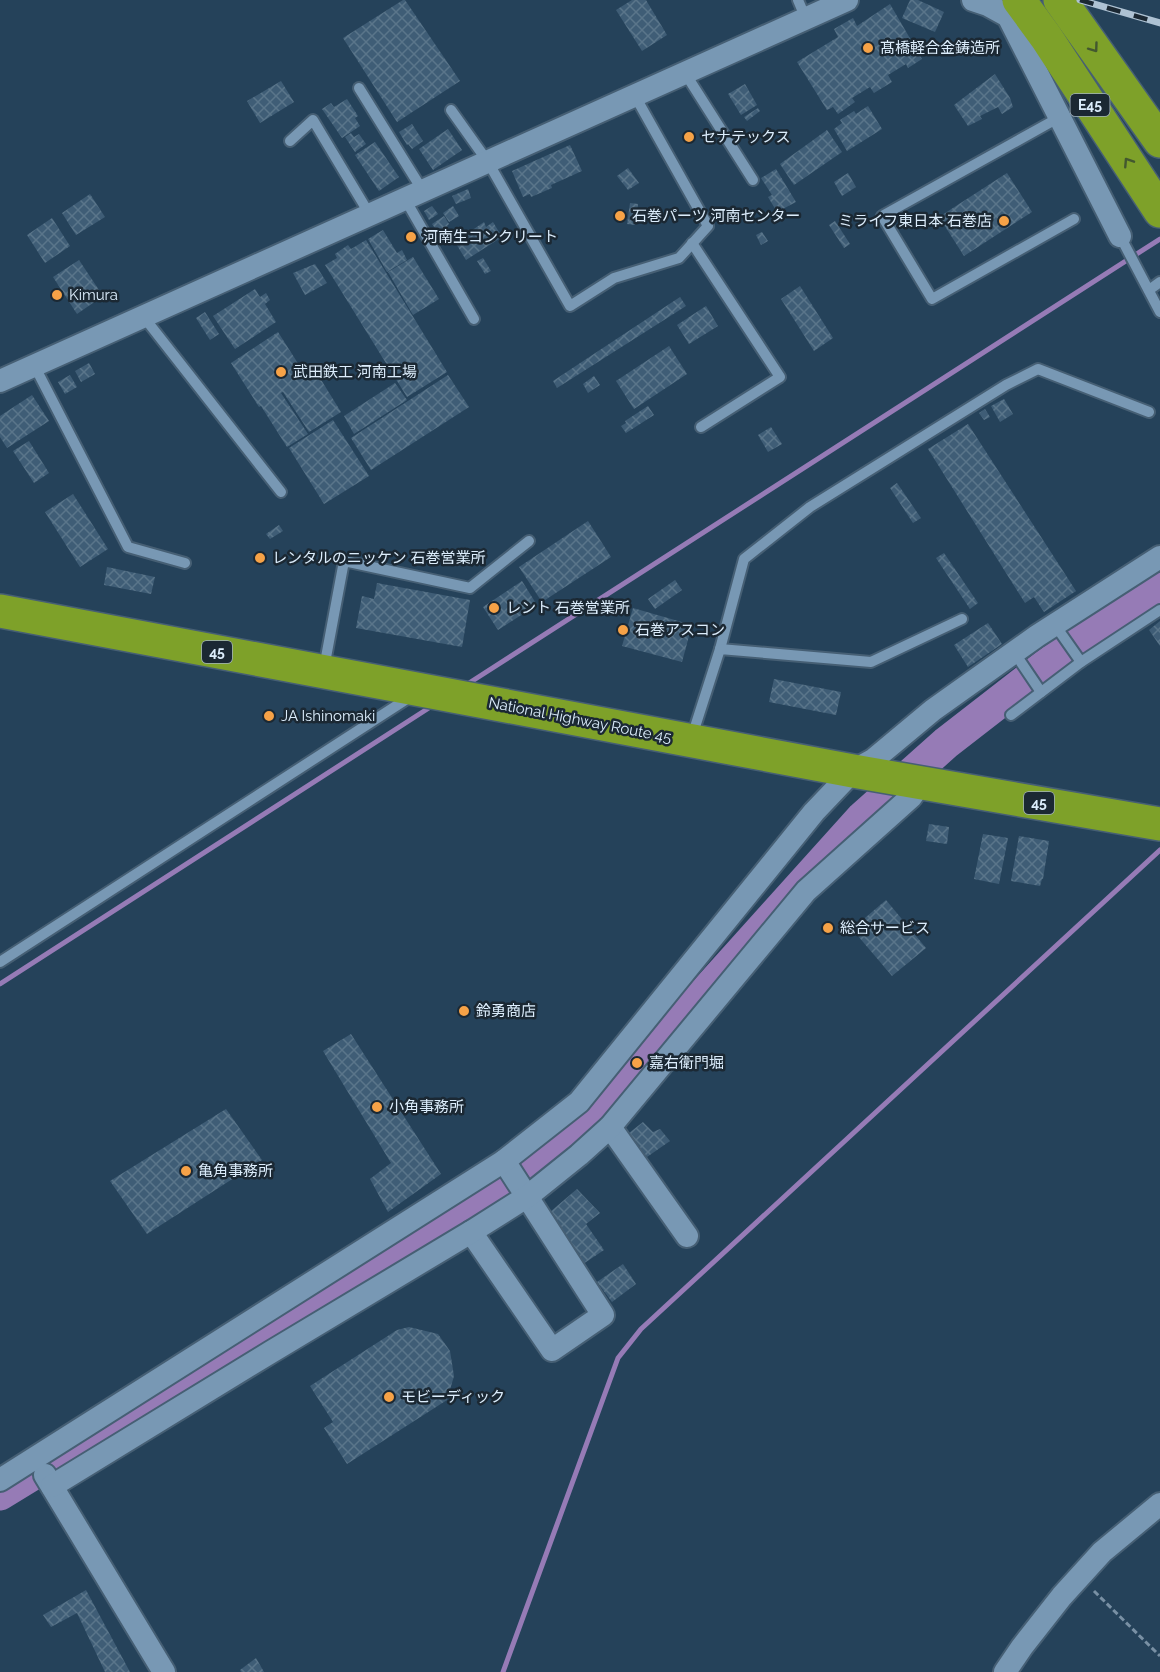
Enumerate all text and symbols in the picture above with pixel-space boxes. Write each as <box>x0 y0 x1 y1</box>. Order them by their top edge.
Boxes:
place label: 髙橋軽合金鋳造所 <box>880 39 1000 57</box>
marker: 髙橋軽合金鋳造所 <box>861 41 875 55</box>
one-way arrow <box>1087 41 1098 52</box>
road number: E45 <box>1070 94 1110 116</box>
place label: セナテックス <box>701 128 791 146</box>
marker: セナテックス <box>682 130 696 144</box>
one-way arrow <box>1124 158 1135 169</box>
place label: 石巻パーツ 河南センター <box>632 207 801 225</box>
marker: 石巻パーツ 河南センター <box>613 209 627 223</box>
place label: ミライフ東日本 石巻店 <box>838 212 992 230</box>
marker: ミライフ東日本 石巻店 <box>997 214 1011 228</box>
place label: 河南生コンクリート <box>423 228 558 246</box>
marker: 河南生コンクリート <box>404 230 418 244</box>
place label: Kimura <box>69 286 118 304</box>
marker: Kimura <box>50 288 64 302</box>
place label: 武田鉄工 河南工場 <box>293 363 417 381</box>
marker: 武田鉄工 河南工場 <box>274 365 288 379</box>
place label: レンタルのニッケン 石巻営業所 <box>272 549 485 567</box>
marker: レンタルのニッケン 石巻営業所 <box>253 551 267 565</box>
place label: レント 石巻営業所 <box>506 599 630 617</box>
marker: レント 石巻営業所 <box>487 601 501 615</box>
place label: 石巻アスコン <box>635 621 725 639</box>
marker: 石巻アスコン <box>616 623 630 637</box>
road number: 45 <box>202 641 232 663</box>
street label: National Highway Route 45 <box>487 693 673 747</box>
place label: JA Ishinomaki <box>281 707 375 725</box>
marker: JA Ishinomaki <box>262 709 276 723</box>
road number: 45 <box>1024 792 1054 814</box>
place label: 総合サービス <box>840 919 930 937</box>
marker: 総合サービス <box>821 921 835 935</box>
place label: 鈴勇商店 <box>476 1002 536 1020</box>
marker: 鈴勇商店 <box>457 1004 471 1018</box>
place label: 嘉右衛門堀 <box>649 1054 724 1072</box>
marker: 嘉右衛門堀 <box>630 1056 644 1070</box>
place label: 小角事務所 <box>389 1098 464 1116</box>
marker: 小角事務所 <box>370 1100 384 1114</box>
place label: 亀角事務所 <box>198 1162 273 1180</box>
marker: 亀角事務所 <box>179 1164 193 1178</box>
place label: モビーディック <box>401 1388 505 1406</box>
marker: モビーディック <box>382 1390 396 1404</box>

